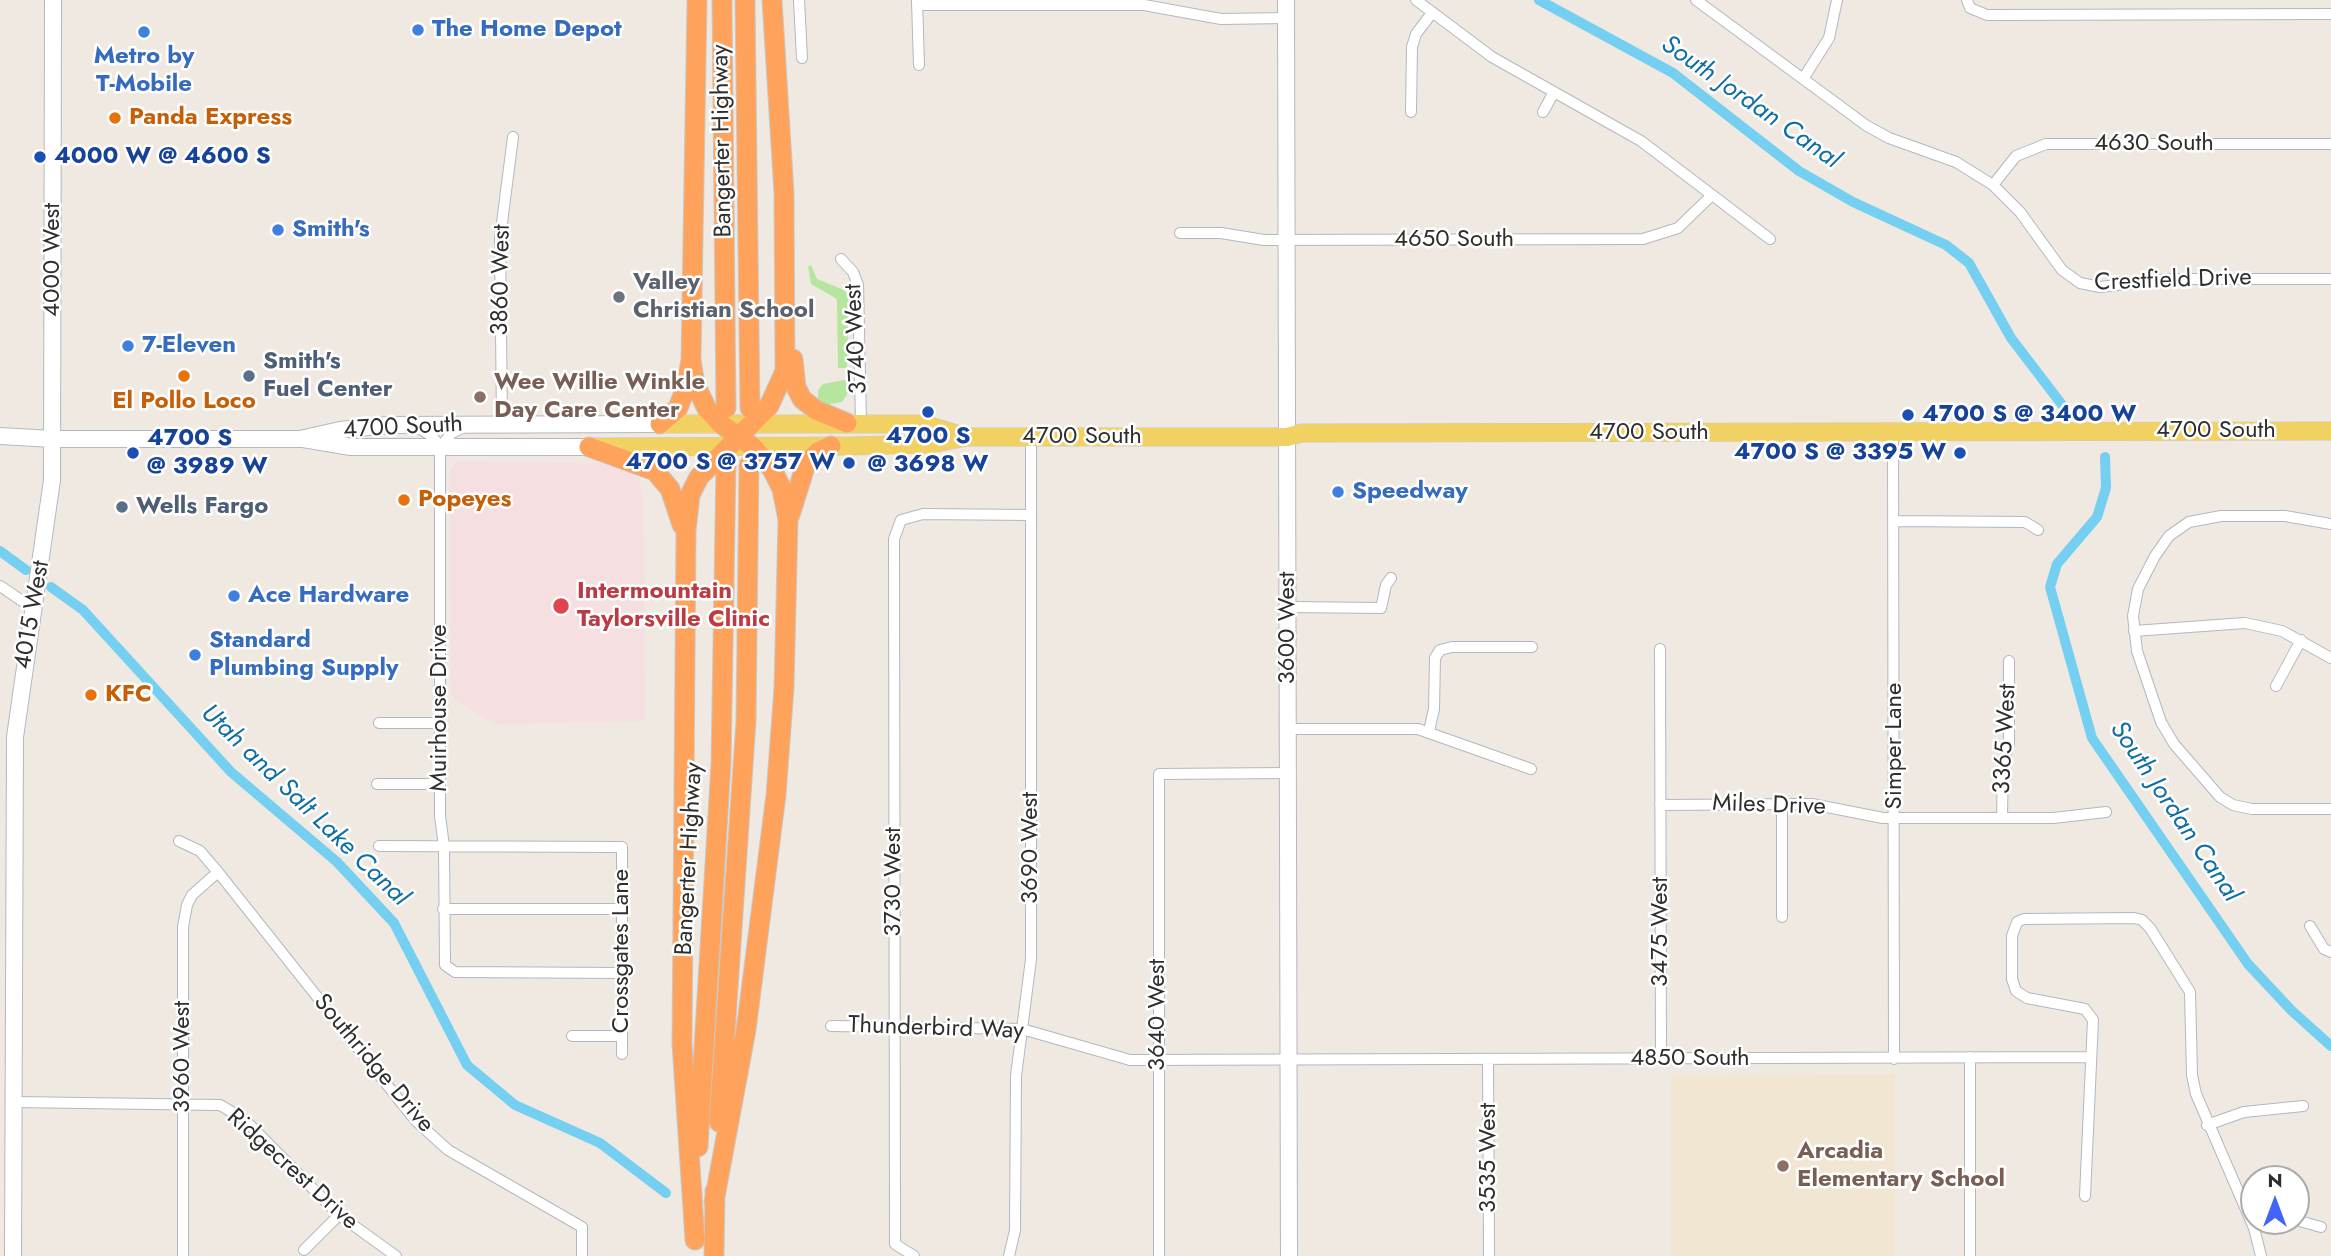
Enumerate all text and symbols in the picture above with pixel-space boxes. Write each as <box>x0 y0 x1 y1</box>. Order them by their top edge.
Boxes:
place label: The Home Depot <box>432 16 622 44</box>
marker: The Home Depot <box>410 22 426 38</box>
marker: Metro by T-Mobile <box>136 24 152 40</box>
water label: South Jordan Canal <box>1654 30 1846 176</box>
place label: Metro by T-Mobile <box>94 43 194 99</box>
street label: Bangerter Highway <box>707 44 739 238</box>
place label: Panda Express <box>129 104 292 132</box>
marker: Panda Express <box>107 110 123 126</box>
street label: 4630 South <box>2094 130 2214 158</box>
place label: 4000 W @ 4600 S <box>54 143 271 171</box>
marker: 4000 W @ 4600 S <box>32 149 48 165</box>
street label: 4000 West <box>39 203 67 317</box>
place label: Smith's <box>292 216 370 244</box>
marker: Smith's <box>270 222 286 238</box>
street label: 3860 West <box>487 224 517 336</box>
street label: 4650 South <box>1394 226 1514 254</box>
street label: Crestfield Drive <box>2094 264 2252 298</box>
place label: Valley Christian School <box>633 269 814 325</box>
street label: 3740 West <box>840 283 874 395</box>
marker: Valley Christian School <box>611 289 627 305</box>
place label: 7-Eleven <box>142 332 236 360</box>
marker: 7-Eleven <box>120 338 136 354</box>
place label: Smith's Fuel Center <box>263 348 393 404</box>
marker: El Pollo Loco <box>176 368 192 384</box>
marker: Smith's Fuel Center <box>241 368 257 384</box>
place label: Wee Willie Winkle Day Care Center <box>494 369 705 425</box>
place label: El Pollo Loco <box>112 388 256 416</box>
marker: Wee Willie Winkle Day Care Center <box>472 389 488 405</box>
place label: 4700 S @ 3400 W <box>1922 401 2136 429</box>
marker: 4700 S @ 3698 W <box>920 404 936 420</box>
marker: 4700 S @ 3400 W <box>1900 407 1916 423</box>
street label: 4700 South <box>342 410 464 446</box>
street label: 4700 South <box>2156 417 2276 445</box>
street label: 4700 South <box>1589 419 1709 447</box>
place label: 4700 S @ 3698 W <box>868 423 988 479</box>
street label: 4700 South <box>1022 423 1142 451</box>
place label: 4700 S @ 3989 W <box>147 425 268 481</box>
place label: 4700 S @ 3395 W <box>1734 439 1946 467</box>
marker: 4700 S @ 3989 W <box>125 445 141 461</box>
marker: 4700 S @ 3395 W <box>1952 445 1968 461</box>
place label: 4700 S @ 3757 W <box>625 449 835 477</box>
marker: 4700 S @ 3757 W <box>841 455 857 471</box>
place label: Speedway <box>1352 478 1468 506</box>
marker: Speedway <box>1330 484 1346 500</box>
place label: Popeyes <box>418 486 511 514</box>
marker: Popeyes <box>396 492 412 508</box>
place label: Wells Fargo <box>136 493 268 521</box>
marker: Wells Fargo <box>114 499 130 515</box>
street label: 4015 West <box>9 559 57 671</box>
street label: 3600 West <box>1274 572 1302 684</box>
place label: Intermountain Taylorsville Clinic <box>577 578 770 634</box>
place label: Ace Hardware <box>248 582 409 610</box>
marker: Ace Hardware <box>226 588 242 604</box>
marker: Intermountain Taylorsville Clinic <box>551 596 571 616</box>
street label: Muirhouse Drive <box>426 624 454 792</box>
place label: Standard Plumbing Supply <box>209 627 398 683</box>
marker: Standard Plumbing Supply <box>187 647 203 663</box>
place label: KFC <box>105 681 152 709</box>
street label: Simper Lane <box>1881 683 1909 809</box>
street label: 3365 West <box>1989 683 2023 795</box>
marker: KFC <box>83 687 99 703</box>
water label: Utah and Salt Lake Canal <box>193 698 415 914</box>
water label: South Jordan Canal <box>2102 716 2246 908</box>
street label: Bangerter Highway <box>671 762 709 956</box>
street label: Miles Drive <box>1712 790 1826 822</box>
street label: 3690 West <box>1017 792 1045 904</box>
street label: 3730 West <box>880 827 908 937</box>
street label: Crossgates Lane <box>608 869 636 1033</box>
street label: 3475 West <box>1647 877 1675 987</box>
street label: 3640 West <box>1144 959 1172 1071</box>
street label: Southridge Drive <box>307 989 439 1139</box>
street label: 3960 West <box>169 1001 197 1113</box>
street label: Thunderbird Way <box>848 1012 1024 1046</box>
street label: 4850 South <box>1630 1045 1750 1073</box>
street label: Ridgecrest Drive <box>220 1103 364 1237</box>
street label: 3535 West <box>1475 1103 1503 1213</box>
place label: Arcadia Elementary School <box>1797 1138 2005 1194</box>
marker: Arcadia Elementary School <box>1775 1158 1791 1174</box>
north arrow <box>2240 1165 2310 1235</box>
text: N <box>2267 1167 2283 1194</box>

